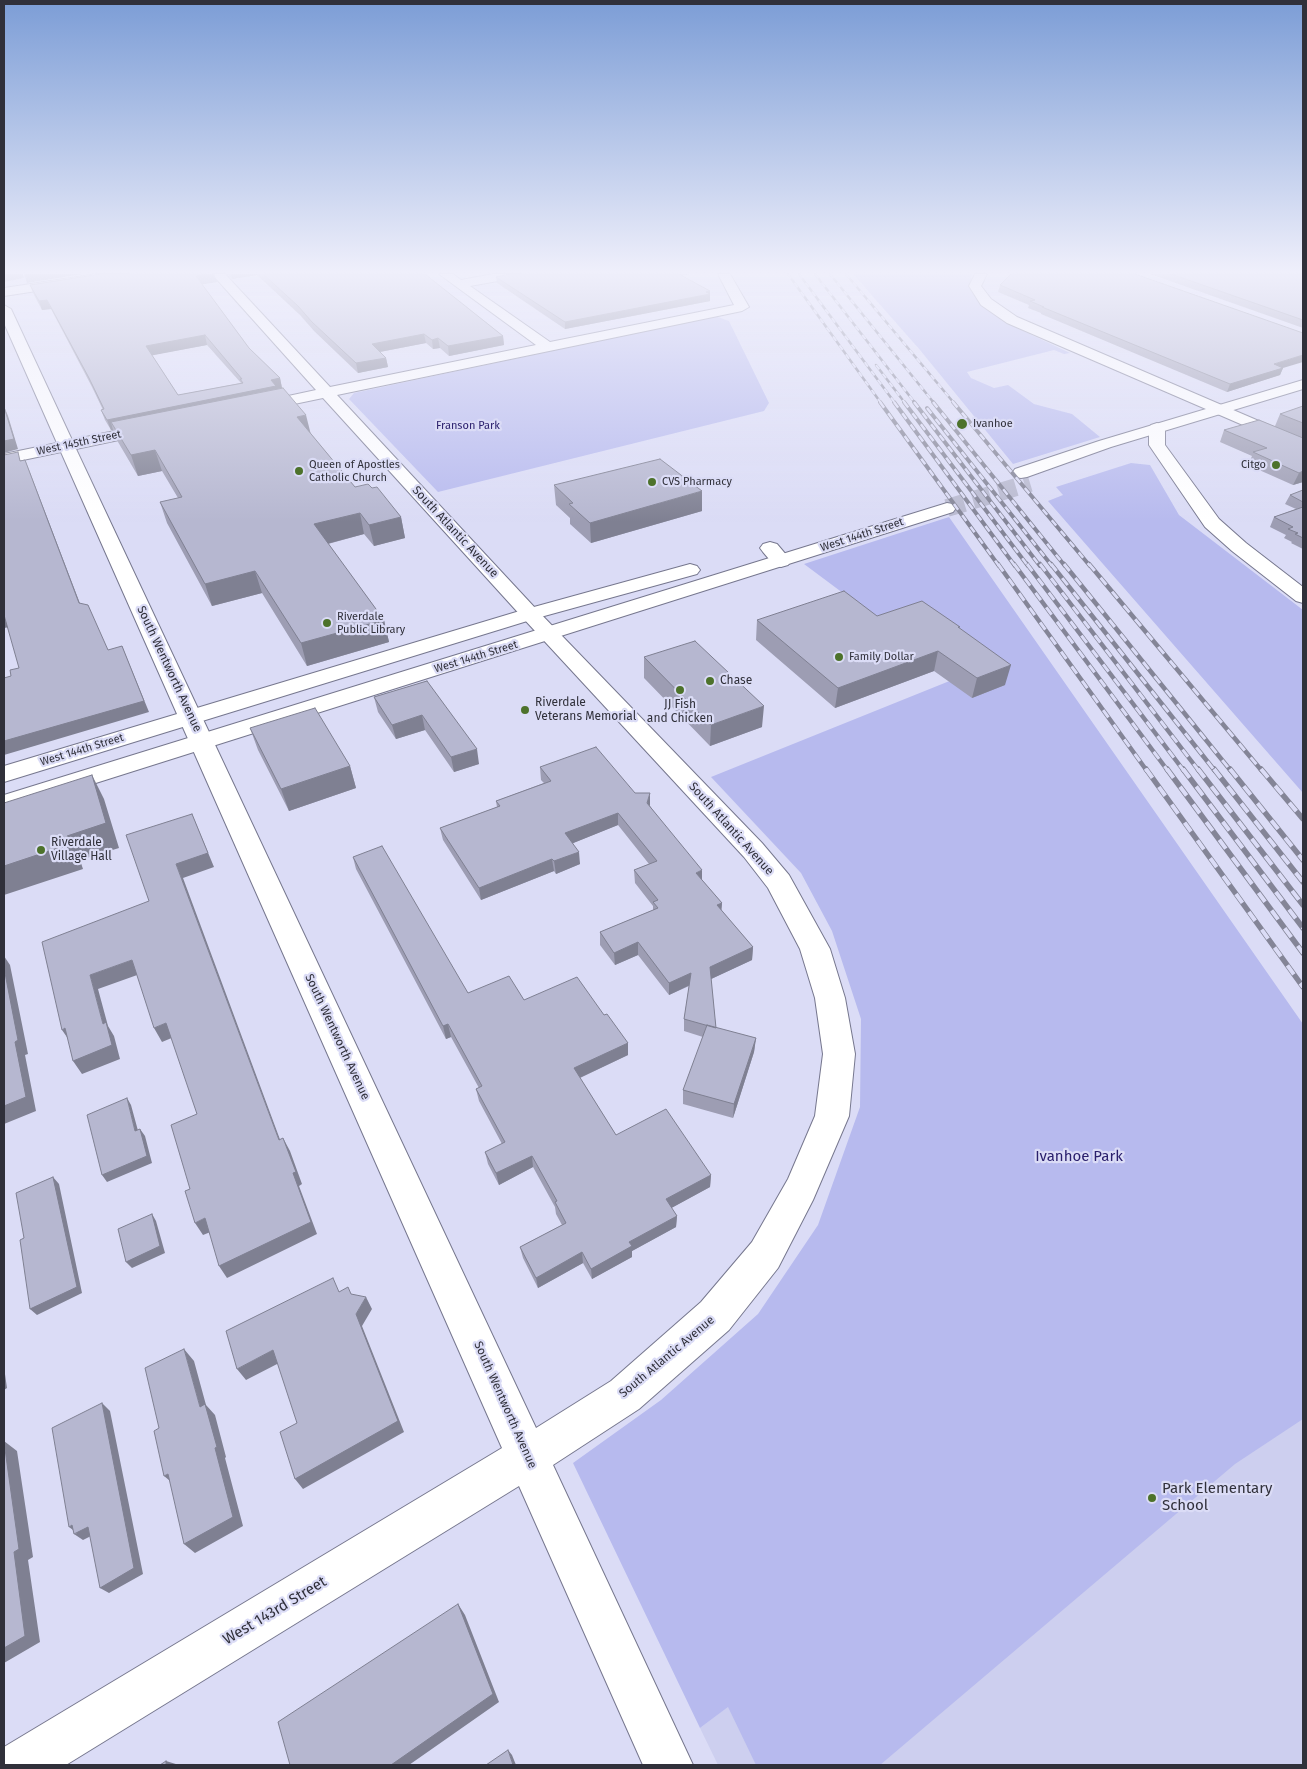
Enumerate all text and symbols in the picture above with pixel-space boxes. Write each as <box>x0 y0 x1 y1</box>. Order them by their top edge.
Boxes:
marker: Ivanhoe <box>955 417 969 431</box>
place label: Ivanhoe <box>973 417 1013 431</box>
park label: Franson Park <box>436 419 500 433</box>
street label: West 145th Street <box>36 428 122 458</box>
place label: Queen of Apostles Catholic Church <box>309 458 400 484</box>
place label: Citgo <box>1241 458 1266 472</box>
marker: Citgo <box>1270 459 1282 471</box>
marker: Queen of Apostles Catholic Church <box>293 465 305 477</box>
place label: CVS Pharmacy <box>662 475 732 489</box>
marker: CVS Pharmacy <box>646 476 658 488</box>
street label: South Atlantic Avenue <box>409 483 501 581</box>
street label: West 144th Street <box>819 515 905 555</box>
street label: South Wentworth Avenue <box>133 604 205 734</box>
place label: Riverdale Public Library <box>337 610 405 636</box>
marker: Riverdale Public Library <box>321 617 333 629</box>
street label: West 144th Street <box>433 638 519 676</box>
place label: Family Dollar <box>849 650 914 664</box>
marker: Family Dollar <box>833 651 845 663</box>
place label: Chase <box>720 674 752 688</box>
marker: Chase <box>704 675 716 687</box>
marker: JJ Fish and Chicken <box>674 684 686 696</box>
place label: Riverdale Veterans Memorial <box>535 696 636 724</box>
place label: JJ Fish and Chicken <box>647 698 713 726</box>
marker: Riverdale Veterans Memorial <box>519 704 531 716</box>
street label: West 144th Street <box>39 731 125 769</box>
street label: South Atlantic Avenue <box>686 780 776 878</box>
place label: Riverdale Village Hall <box>51 836 112 864</box>
marker: Riverdale Village Hall <box>35 844 47 856</box>
street label: South Wentworth Avenue <box>301 972 373 1102</box>
park label: Ivanhoe Park <box>1035 1148 1123 1166</box>
street label: South Atlantic Avenue <box>617 1313 717 1401</box>
street label: South Wentworth Avenue <box>470 1339 540 1471</box>
place label: Park Elementary School <box>1162 1480 1272 1515</box>
marker: Park Elementary School <box>1146 1492 1158 1504</box>
street label: West 143rd Street <box>220 1573 330 1649</box>

